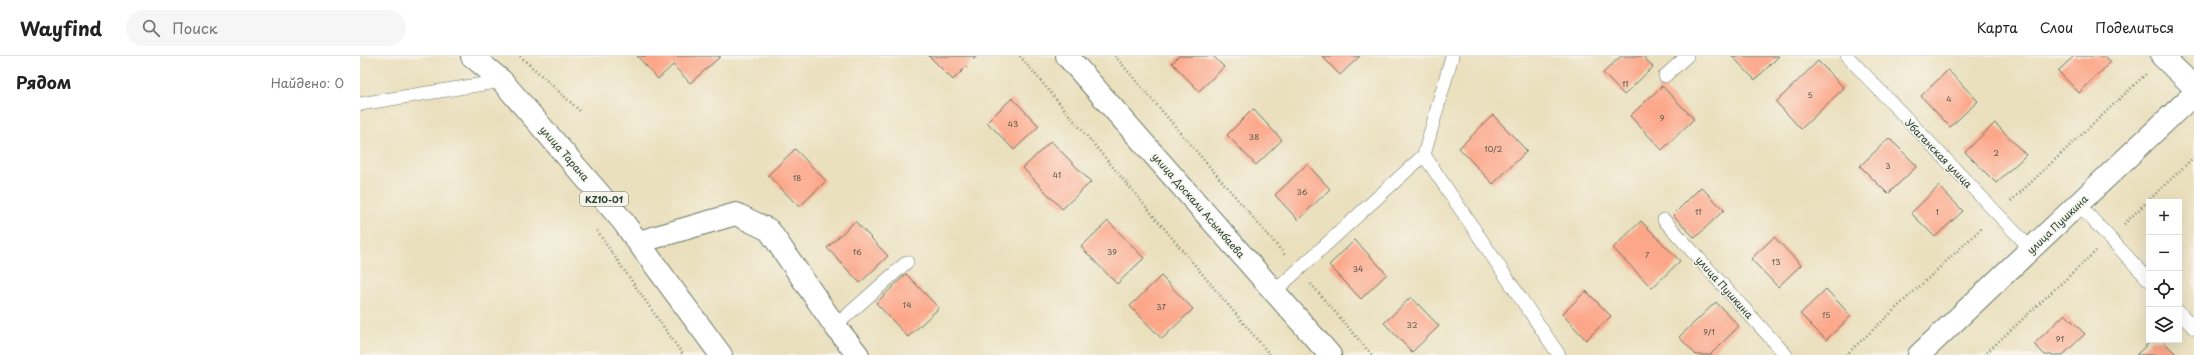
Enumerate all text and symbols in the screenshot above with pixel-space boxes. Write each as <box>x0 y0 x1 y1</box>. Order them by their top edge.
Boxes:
search box <box>126 10 406 46</box>
text: Wayfind <box>20 14 102 42</box>
text: Поиск <box>172 16 218 39</box>
icon: search <box>140 17 162 39</box>
text: Карта <box>1977 17 2018 38</box>
text: Слои <box>2040 17 2073 38</box>
text: Поделиться <box>2095 17 2174 38</box>
text: Рядом <box>16 69 71 95</box>
text: Найдено: 0 <box>271 73 344 92</box>
house number: 11 <box>1622 78 1628 90</box>
house number: 5 <box>1807 89 1813 101</box>
house number: 4 <box>1946 93 1952 105</box>
house number: 9 <box>1660 112 1665 124</box>
street label: Убаганская улица <box>1902 115 1976 191</box>
house number: 43 <box>1008 118 1018 130</box>
street label: улица Тарана <box>537 122 594 184</box>
house number: 38 <box>1249 131 1259 143</box>
house number: 10/2 <box>1484 143 1502 155</box>
house number: 2 <box>1993 147 1999 159</box>
street label: улица Доскали Асымбаева <box>1149 149 1250 262</box>
house number: 3 <box>1885 160 1891 172</box>
house number: 41 <box>1053 169 1061 181</box>
house number: 18 <box>793 172 801 184</box>
house number: 36 <box>1297 186 1308 198</box>
street label: улица Пушкина <box>2023 191 2092 258</box>
road number: KZ10-01 <box>580 192 628 206</box>
map controls <box>2146 199 2182 343</box>
button: + <box>2146 199 2182 235</box>
house number: 11 <box>1695 206 1701 218</box>
house number: 1 <box>1935 206 1939 218</box>
button: − <box>2146 235 2182 271</box>
house number: 16 <box>852 246 862 258</box>
house number: 39 <box>1107 246 1117 258</box>
house number: 7 <box>1645 249 1650 261</box>
street label: улица Пушкина <box>1692 252 1758 323</box>
house number: 13 <box>1772 256 1780 268</box>
house number: 34 <box>1353 263 1363 275</box>
button: locate <box>2146 271 2182 307</box>
house number: 14 <box>903 299 911 311</box>
house number: 37 <box>1156 301 1166 313</box>
button: layers <box>2146 307 2182 343</box>
house number: 15 <box>1822 309 1830 321</box>
house number: 32 <box>1407 319 1418 331</box>
house number: 9/1 <box>1703 326 1715 338</box>
house number: 91 <box>2056 333 2065 345</box>

